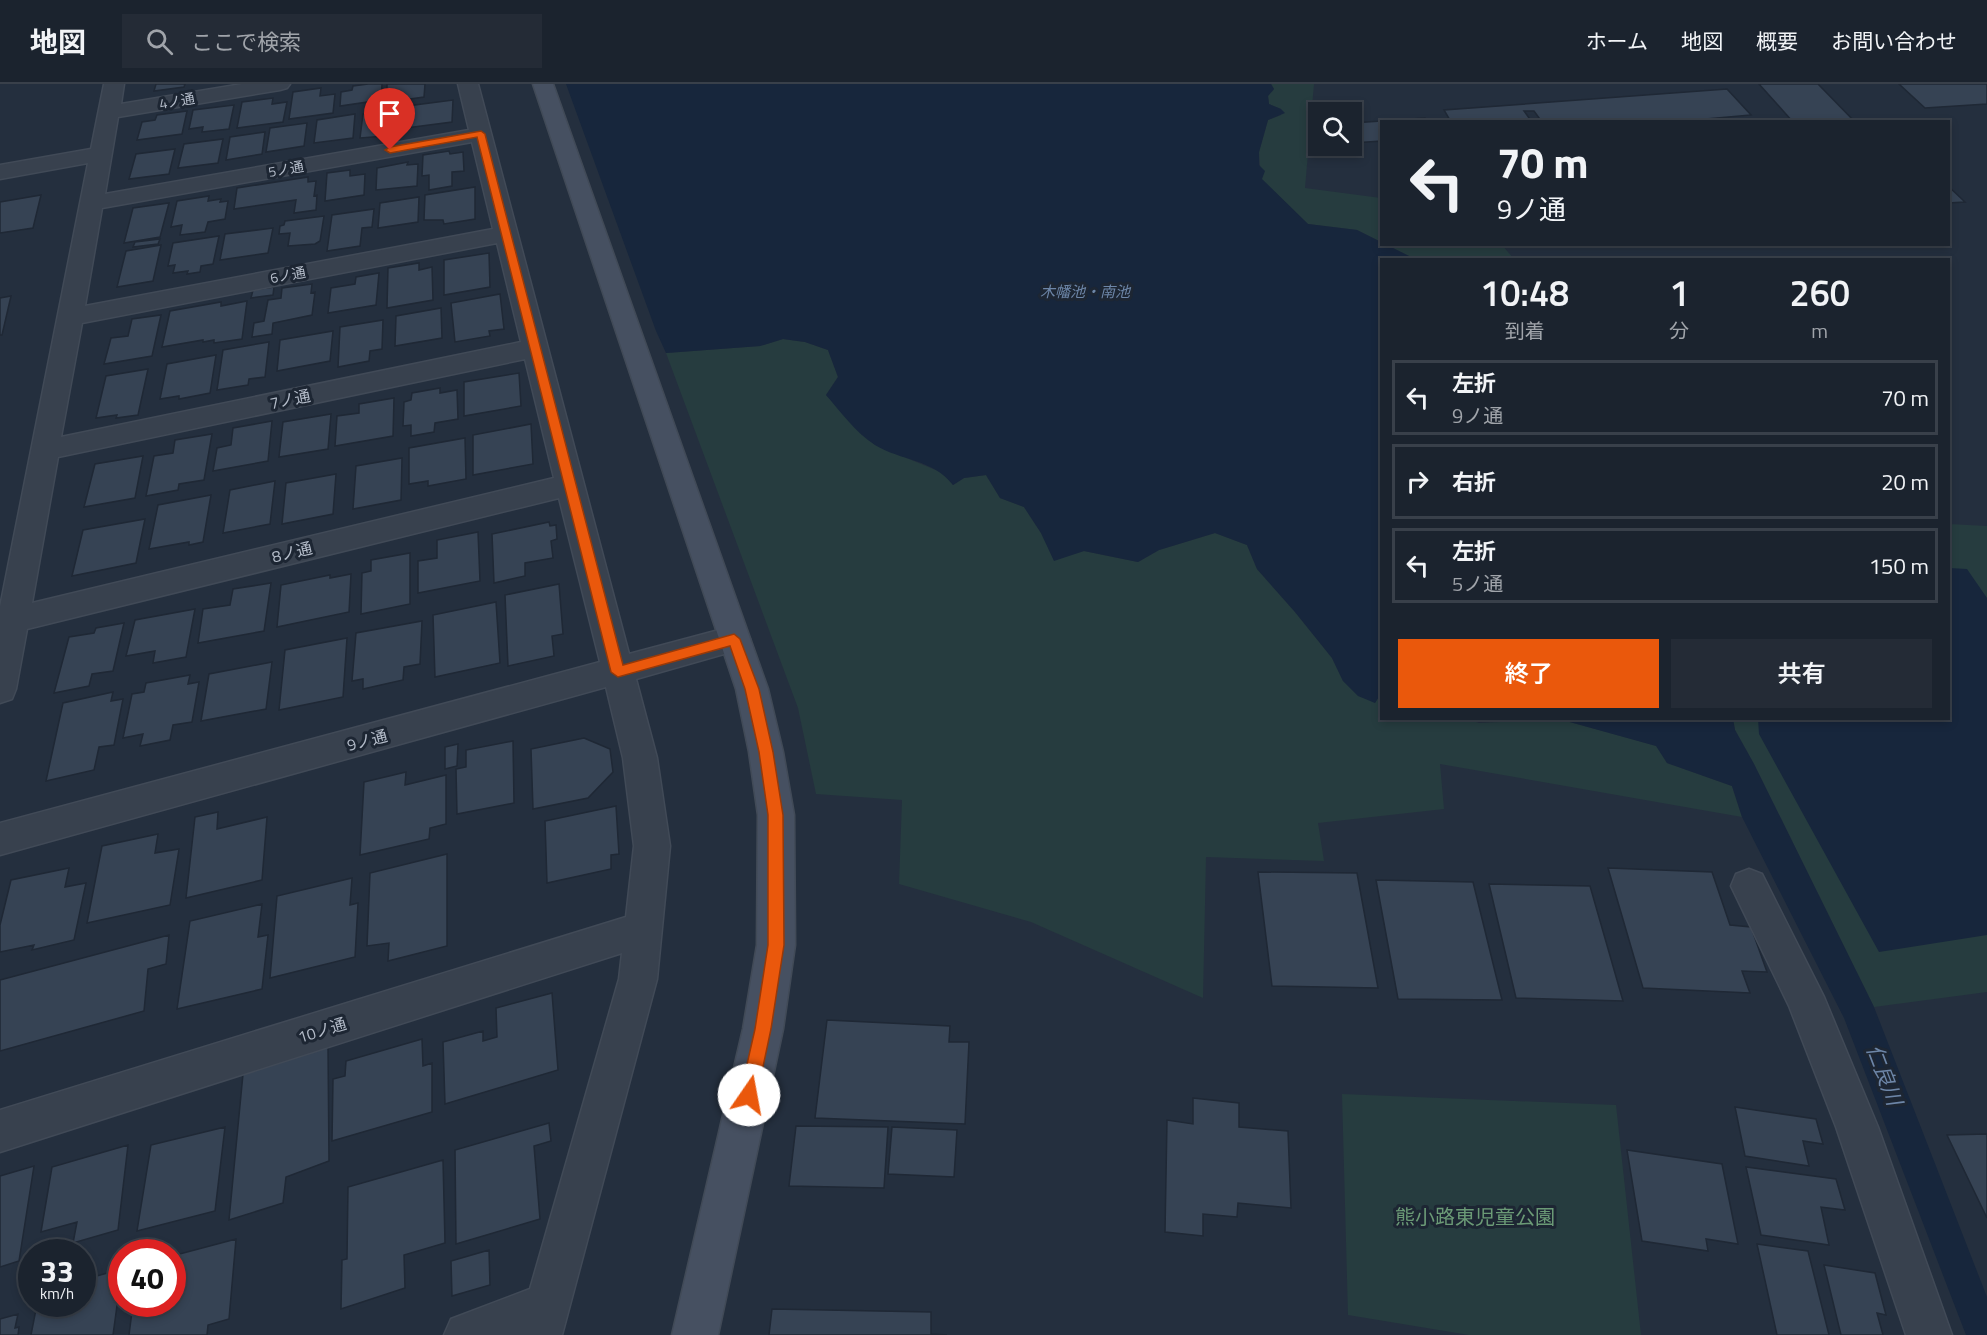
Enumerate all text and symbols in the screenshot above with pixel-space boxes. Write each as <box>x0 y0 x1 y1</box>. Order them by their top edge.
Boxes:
search box <box>122 14 542 68</box>
text: 地図 <box>30 20 86 63</box>
icon: search <box>143 25 176 58</box>
text: ここで検索 <box>191 25 301 59</box>
text: ホーム <box>1586 25 1648 57</box>
text: 地図 <box>1681 25 1723 57</box>
text: 概要 <box>1756 25 1798 57</box>
text: お問い合わせ <box>1831 25 1957 57</box>
street label: 4ノ通 <box>157 87 196 114</box>
pin <box>364 88 415 150</box>
icon: arrive <box>373 97 406 130</box>
map controls <box>1308 102 1362 156</box>
button: search <box>1308 102 1362 156</box>
text: 70 m <box>1497 130 1589 194</box>
icon: left <box>1398 144 1476 222</box>
street label: 5ノ通 <box>266 155 305 182</box>
text: 9ノ通 <box>1497 188 1566 229</box>
street label: 6ノ通 <box>268 261 308 288</box>
text: 10:48 <box>1480 265 1569 320</box>
text: 1 <box>1669 265 1689 320</box>
text: 260 <box>1789 265 1850 320</box>
water label: 木幡池・南池 <box>1040 280 1132 303</box>
text: 到着 <box>1505 315 1545 346</box>
text: 分 <box>1669 315 1689 346</box>
text: m <box>1811 315 1828 346</box>
text: 左折 <box>1452 366 1496 400</box>
icon: left <box>1401 381 1434 414</box>
text: 70 m <box>1881 381 1929 415</box>
street label: 7ノ通 <box>267 383 313 415</box>
text: 9ノ通 <box>1452 400 1503 431</box>
icon: right <box>1401 465 1434 498</box>
text: 右折 <box>1452 465 1496 499</box>
text: 20 m <box>1881 465 1929 499</box>
text: 左折 <box>1452 534 1496 568</box>
street label: 8ノ通 <box>269 535 315 569</box>
icon: left <box>1401 549 1434 582</box>
text: 150 m <box>1869 549 1929 583</box>
text: 5ノ通 <box>1452 568 1503 599</box>
button: 終了 <box>1398 639 1659 708</box>
button: 共有 <box>1671 639 1932 708</box>
street label: 9ノ通 <box>344 723 390 757</box>
street label: 10ノ通 <box>295 1011 349 1049</box>
water label: 仁良川 <box>1859 1039 1912 1112</box>
position arrow <box>717 1063 781 1127</box>
park label: 熊小路東児童公園 <box>1395 1201 1555 1232</box>
speed limit sign: 40 <box>108 1239 186 1317</box>
text: 33 <box>40 1248 74 1294</box>
text: km/h <box>40 1282 74 1305</box>

